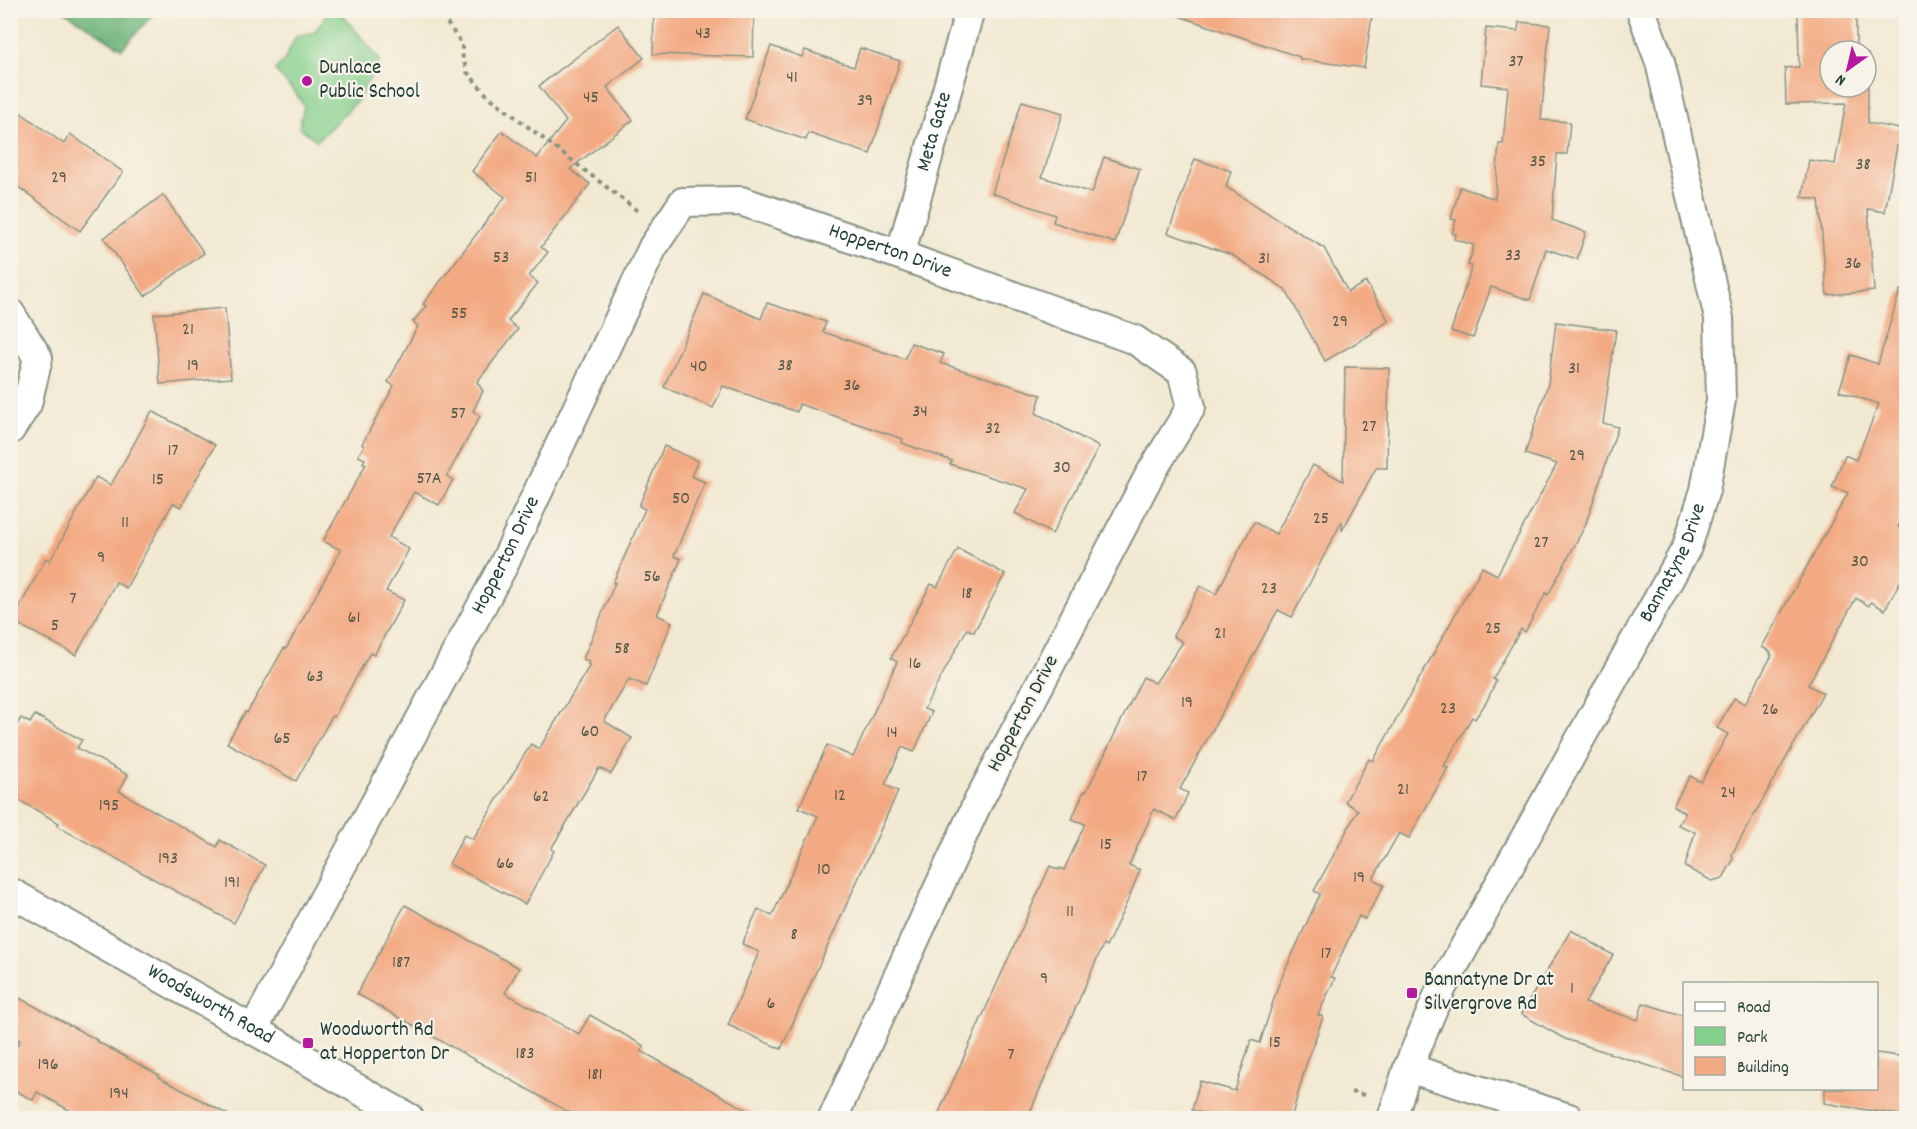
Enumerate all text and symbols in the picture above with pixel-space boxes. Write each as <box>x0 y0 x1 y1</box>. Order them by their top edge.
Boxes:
house number: 43 <box>695 22 711 47</box>
north arrow <box>1818 39 1878 99</box>
house number: 37 <box>1509 50 1524 75</box>
place label: Dunlace Public School <box>319 54 420 108</box>
house number: 41 <box>786 66 798 91</box>
text: N <box>1831 68 1851 91</box>
marker: Dunlace Public School <box>300 74 314 88</box>
house number: 45 <box>583 86 599 111</box>
house number: 39 <box>857 89 873 114</box>
street label: Meta Gate <box>910 89 961 175</box>
house number: 35 <box>1530 150 1546 175</box>
house number: 38 <box>1855 153 1871 178</box>
house number: 29 <box>51 166 67 191</box>
house number: 51 <box>525 166 537 191</box>
street label: Hopperton Drive <box>824 217 956 287</box>
house number: 33 <box>1505 244 1521 269</box>
house number: 53 <box>493 246 509 271</box>
house number: 31 <box>1258 247 1270 272</box>
house number: 36 <box>1845 252 1861 277</box>
house number: 55 <box>451 302 467 327</box>
house number: 29 <box>1332 310 1348 335</box>
house number: 21 <box>182 318 194 343</box>
house number: 19 <box>187 354 199 379</box>
house number: 38 <box>777 354 793 379</box>
house number: 40 <box>690 355 708 380</box>
house number: 31 <box>1568 357 1580 382</box>
house number: 36 <box>844 374 860 399</box>
house number: 34 <box>912 400 928 425</box>
house number: 57 <box>450 402 466 427</box>
house number: 27 <box>1362 415 1376 440</box>
house number: 32 <box>985 417 1001 442</box>
house number: 17 <box>168 439 179 464</box>
house number: 29 <box>1569 444 1585 469</box>
house number: 30 <box>1053 456 1071 481</box>
house number: 57A <box>416 467 442 492</box>
house number: 15 <box>152 468 164 493</box>
house number: 50 <box>672 487 690 512</box>
street label: Hopperton Drive <box>464 491 549 620</box>
street label: Bannatyne Drive <box>1633 500 1715 628</box>
house number: 25 <box>1313 507 1329 532</box>
house number: 11 <box>121 511 129 536</box>
house number: 27 <box>1534 531 1548 556</box>
house number: 9 <box>97 546 105 571</box>
house number: 30 <box>1851 550 1869 575</box>
house number: 56 <box>643 565 661 590</box>
house number: 23 <box>1261 577 1277 602</box>
house number: 18 <box>961 582 973 607</box>
house number: 7 <box>70 587 77 612</box>
house number: 61 <box>348 606 360 631</box>
house number: 5 <box>51 614 59 639</box>
house number: 25 <box>1485 617 1501 642</box>
house number: 21 <box>1214 622 1226 647</box>
house number: 58 <box>614 637 630 662</box>
street label: Hopperton Drive <box>981 650 1067 778</box>
house number: 16 <box>909 652 921 677</box>
house number: 63 <box>307 665 323 690</box>
house number: 19 <box>1181 691 1193 716</box>
house number: 23 <box>1440 697 1456 722</box>
house number: 26 <box>1762 698 1778 723</box>
house number: 60 <box>581 720 599 745</box>
house number: 14 <box>886 721 898 746</box>
house number: 65 <box>273 727 291 752</box>
house number: 17 <box>1137 765 1148 790</box>
house number: 21 <box>1397 778 1409 803</box>
house number: 24 <box>1720 781 1736 806</box>
house number: 12 <box>834 784 846 809</box>
house number: 62 <box>533 785 549 810</box>
house number: 195 <box>99 794 119 819</box>
house number: 15 <box>1100 833 1112 858</box>
house number: 193 <box>158 847 178 872</box>
house number: 66 <box>496 852 514 877</box>
house number: 10 <box>817 858 831 883</box>
house number: 19 <box>1353 866 1365 891</box>
house number: 191 <box>224 871 240 896</box>
house number: 11 <box>1066 900 1074 925</box>
house number: 8 <box>790 923 798 948</box>
house number: 17 <box>1321 942 1332 967</box>
house number: 187 <box>392 951 410 976</box>
street label: Woodsworth Road <box>141 957 279 1053</box>
place label: Bannatyne Dr at Silvergrove Rd <box>1424 966 1554 1020</box>
house number: 9 <box>1040 967 1048 992</box>
house number: 1 <box>1570 977 1574 1002</box>
legend <box>1683 982 1878 1090</box>
marker: Bannatyne Dr at Silvergrove Rd <box>1405 986 1419 1000</box>
house number: 6 <box>767 992 775 1017</box>
text: Road <box>1737 996 1771 1021</box>
place label: Woodworth Rd at Hopperton Dr <box>320 1016 449 1070</box>
text: Park <box>1737 1026 1768 1051</box>
house number: 15 <box>1269 1031 1281 1056</box>
marker: Woodworth Rd at Hopperton Dr <box>301 1036 315 1050</box>
house number: 183 <box>515 1042 535 1067</box>
house number: 7 <box>1008 1043 1015 1068</box>
house number: 196 <box>37 1053 59 1078</box>
text: Building <box>1737 1056 1789 1081</box>
house number: 181 <box>587 1063 603 1088</box>
house number: 194 <box>109 1082 129 1107</box>

